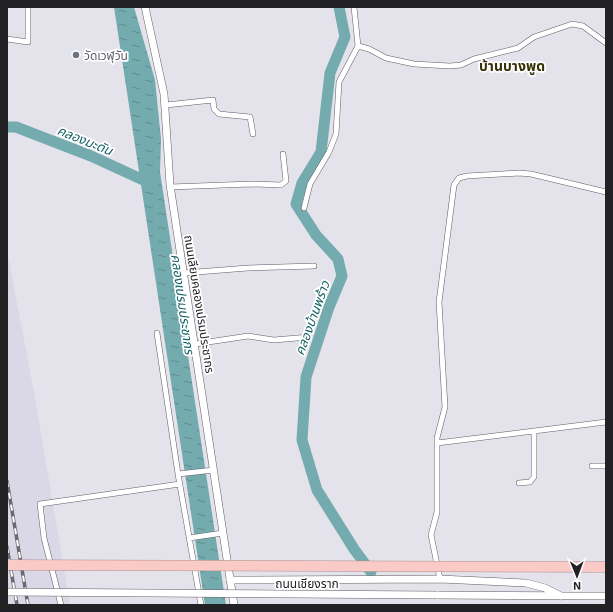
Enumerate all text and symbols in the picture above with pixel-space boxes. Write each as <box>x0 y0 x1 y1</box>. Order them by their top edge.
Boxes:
place label: วัดเวฬุวัน <box>84 48 128 63</box>
marker: วัดเวฬุวัน <box>71 50 81 60</box>
district label: บ้านบางพูด <box>479 57 545 76</box>
water label: คลองมะดัน <box>55 122 116 159</box>
street label: ถนนเลียบคลองเปรมประชากร <box>182 234 218 374</box>
water label: คลองเปรมประชากร <box>168 253 198 357</box>
water label: คลองบ้านพร้าว <box>291 278 333 357</box>
north arrow <box>557 556 597 596</box>
street label: ถนนเชียงราก <box>275 576 339 590</box>
text: N <box>573 580 581 593</box>

